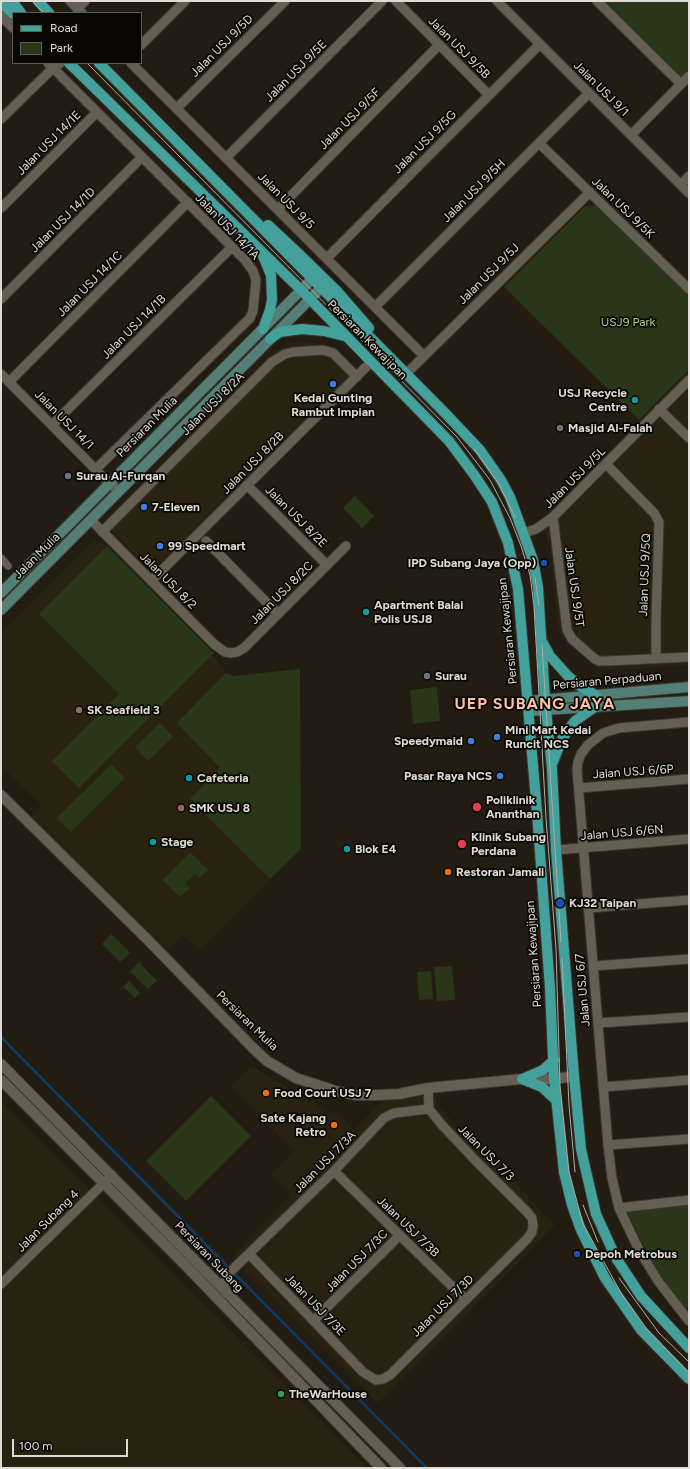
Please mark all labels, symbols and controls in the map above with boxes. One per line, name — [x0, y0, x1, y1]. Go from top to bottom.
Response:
legend — [12, 12, 142, 64]
street label: Jalan USJ 9/5D — [188, 12, 256, 80]
street label: Jalan USJ 9/5B — [425, 14, 493, 82]
text: Road — [50, 21, 78, 35]
street label: Jalan USJ 9/5E — [262, 37, 330, 105]
text: Park — [50, 41, 73, 55]
street label: Jalan USJ 9/1 — [570, 58, 632, 120]
street label: Jalan USJ 9/5F — [316, 85, 384, 153]
street label: Jalan USJ 9/5G — [390, 107, 460, 177]
street label: Jalan USJ 14/1E — [14, 108, 84, 178]
street label: Jalan USJ 9/5H — [440, 157, 508, 225]
street label: Jalan USJ 9/5 — [255, 170, 317, 232]
street label: Jalan USJ 9/5K — [589, 175, 657, 241]
street label: Jalan USJ 14/1D — [28, 185, 98, 255]
street label: Jalan USJ 14/1A — [192, 191, 262, 263]
street label: Jalan USJ 9/5J — [456, 241, 522, 307]
street label: Jalan USJ 14/1C — [54, 248, 126, 320]
street label: Jalan USJ 14/1B — [99, 292, 169, 362]
street label: Persiaran Kewajipan — [324, 297, 410, 383]
park label: USJ9 Park — [601, 315, 655, 329]
street label: Jalan USJ 8/2A — [179, 370, 247, 438]
marker: Kedai Gunting Rambut Impian — [328, 379, 338, 389]
place label: USJ Recycle Centre — [558, 386, 627, 414]
street label: Jalan USJ 14/1 — [31, 387, 97, 453]
place label: Kedai Gunting Rambut Impian — [291, 391, 375, 419]
street label: Persiaran Mulia — [114, 394, 180, 460]
marker: USJ Recycle Centre — [630, 395, 640, 405]
place label: Masjid Al-Falah — [568, 421, 652, 435]
marker: Masjid Al-Falah — [555, 423, 565, 433]
street label: Jalan USJ 8/2B — [219, 429, 287, 497]
street label: Jalan USJ 9/5L — [542, 445, 608, 511]
place label: Surau Al-Furqan — [76, 469, 165, 483]
marker: Surau Al-Furqan — [63, 471, 73, 481]
street label: Jalan USJ 8/2E — [262, 483, 330, 551]
place label: 7-Eleven — [152, 500, 200, 514]
marker: 7-Eleven — [139, 502, 149, 512]
street label: Jalan Mulia — [11, 530, 63, 582]
street label: Jalan USJ 9/5Q — [636, 533, 654, 617]
place label: 99 Speedmart — [168, 539, 246, 553]
marker: 99 Speedmart — [155, 541, 165, 551]
street label: Jalan USJ 9/5T — [561, 546, 587, 628]
street label: Jalan USJ 8/2 — [137, 550, 199, 612]
place label: IPD Subang Jaya (Opp) — [408, 556, 536, 570]
marker: IPD Subang Jaya (Opp) — [539, 558, 549, 568]
street label: Jalan USJ 8/2C — [248, 559, 316, 627]
street label: Persiaran Kewajipan — [495, 577, 521, 685]
place label: Apartment Balai Polis USJ8 — [374, 598, 463, 626]
marker: Apartment Balai Polis USJ8 — [361, 607, 371, 617]
place label: Surau — [435, 669, 467, 683]
street label: Persiaran Perpaduan — [552, 669, 662, 693]
marker: Surau — [422, 671, 432, 681]
district label: UEP SUBANG JAYA — [455, 694, 615, 714]
place label: SK Seafield 3 — [87, 703, 160, 717]
marker: SK Seafield 3 — [74, 705, 84, 715]
place label: Mini Mart Kedai Runcit NCS — [505, 723, 591, 751]
marker: Mini Mart Kedai Runcit NCS — [492, 732, 502, 742]
place label: Speedymaid — [394, 734, 463, 748]
marker: Speedymaid — [466, 736, 476, 746]
street label: Jalan USJ 6/6P — [592, 762, 674, 782]
place label: Pasar Raya NCS — [404, 769, 492, 783]
place label: Cafeteria — [197, 771, 249, 785]
marker: Pasar Raya NCS — [495, 771, 505, 781]
marker: Cafeteria — [184, 773, 194, 783]
place label: Poliklinik Ananthan — [486, 793, 539, 821]
place label: SMK USJ 8 — [189, 801, 250, 815]
marker: Poliklinik Ananthan — [471, 801, 483, 813]
marker: SMK USJ 8 — [176, 803, 186, 813]
street label: Jalan USJ 6/6N — [580, 822, 664, 844]
place label: Klinik Subang Perdana — [471, 830, 546, 858]
place label: Stage — [161, 835, 193, 849]
marker: Stage — [148, 837, 158, 847]
marker: Klinik Subang Perdana — [456, 838, 468, 850]
place label: Blok E4 — [355, 842, 396, 856]
marker: Blok E4 — [342, 844, 352, 854]
place label: Restoran Jamali — [456, 865, 544, 879]
marker: Restoran Jamali — [443, 867, 453, 877]
place label: KJ32 Taipan — [569, 896, 636, 910]
marker: KJ32 Taipan — [554, 897, 566, 909]
street label: Persiaran Kewajipan — [523, 900, 545, 1008]
street label: Jalan USJ 6/7 — [573, 953, 593, 1027]
street label: Persiaran Mulia — [213, 988, 281, 1054]
place label: Food Court USJ 7 — [274, 1086, 371, 1100]
marker: Food Court USJ 7 — [261, 1088, 271, 1098]
place label: Sate Kajang Retro — [260, 1111, 326, 1139]
marker: Sate Kajang Retro — [329, 1120, 339, 1130]
street label: Jalan USJ 7/3 — [455, 1122, 517, 1184]
street label: Jalan USJ 7/3A — [291, 1128, 359, 1196]
street label: Jalan Subang 4 — [14, 1187, 82, 1255]
street label: Jalan USJ 7/3B — [374, 1194, 442, 1260]
street label: Persiaran Subang — [172, 1219, 246, 1295]
street label: Jalan USJ 7/3C — [323, 1227, 391, 1295]
place label: Depoh Metrobus — [585, 1247, 677, 1261]
marker: Depoh Metrobus — [572, 1249, 582, 1259]
street label: Jalan USJ 7/3E — [282, 1271, 348, 1339]
street label: Jalan USJ 7/3D — [409, 1272, 477, 1340]
place label: TheWarHouse — [289, 1387, 367, 1401]
marker: TheWarHouse — [276, 1389, 286, 1399]
scale bar — [14, 1431, 130, 1457]
text: 100 m — [19, 1439, 53, 1453]

